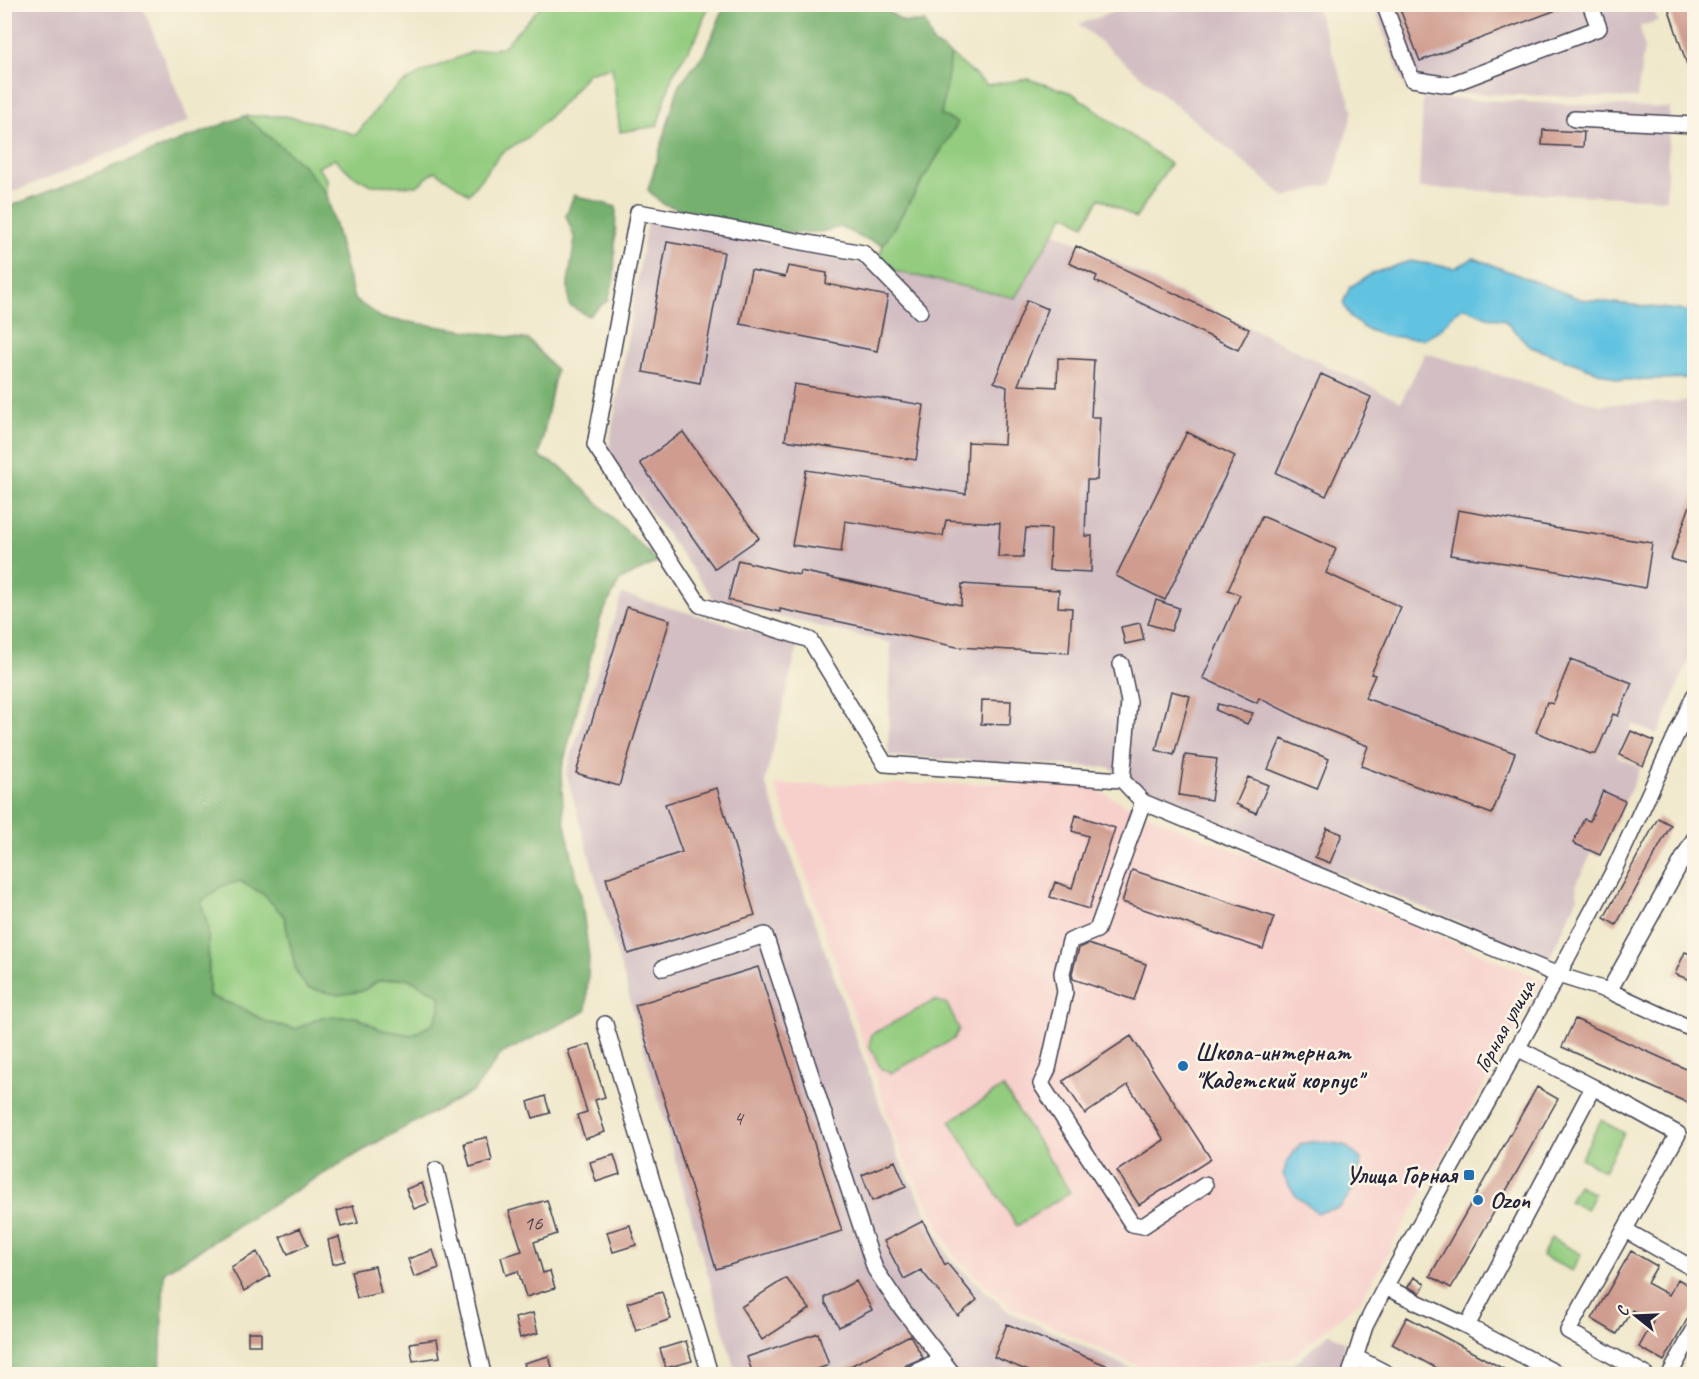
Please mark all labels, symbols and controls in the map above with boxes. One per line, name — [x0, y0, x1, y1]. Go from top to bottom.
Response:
street label: Горная улица — [1466, 972, 1543, 1078]
place label: Школа-интернат "Кадетский корпус" — [1195, 1037, 1368, 1095]
marker: Школа-интернат "Кадетский корпус" — [1176, 1059, 1190, 1073]
house number: 4 — [733, 1105, 745, 1131]
place label: Улица Горная — [1346, 1160, 1459, 1190]
marker: Улица Горная — [1462, 1168, 1476, 1182]
place label: Ozon — [1490, 1185, 1531, 1215]
marker: Ozon — [1471, 1193, 1485, 1207]
house number: 16 — [524, 1210, 543, 1236]
north arrow — [1606, 1286, 1666, 1346]
text: С — [1612, 1303, 1634, 1319]

